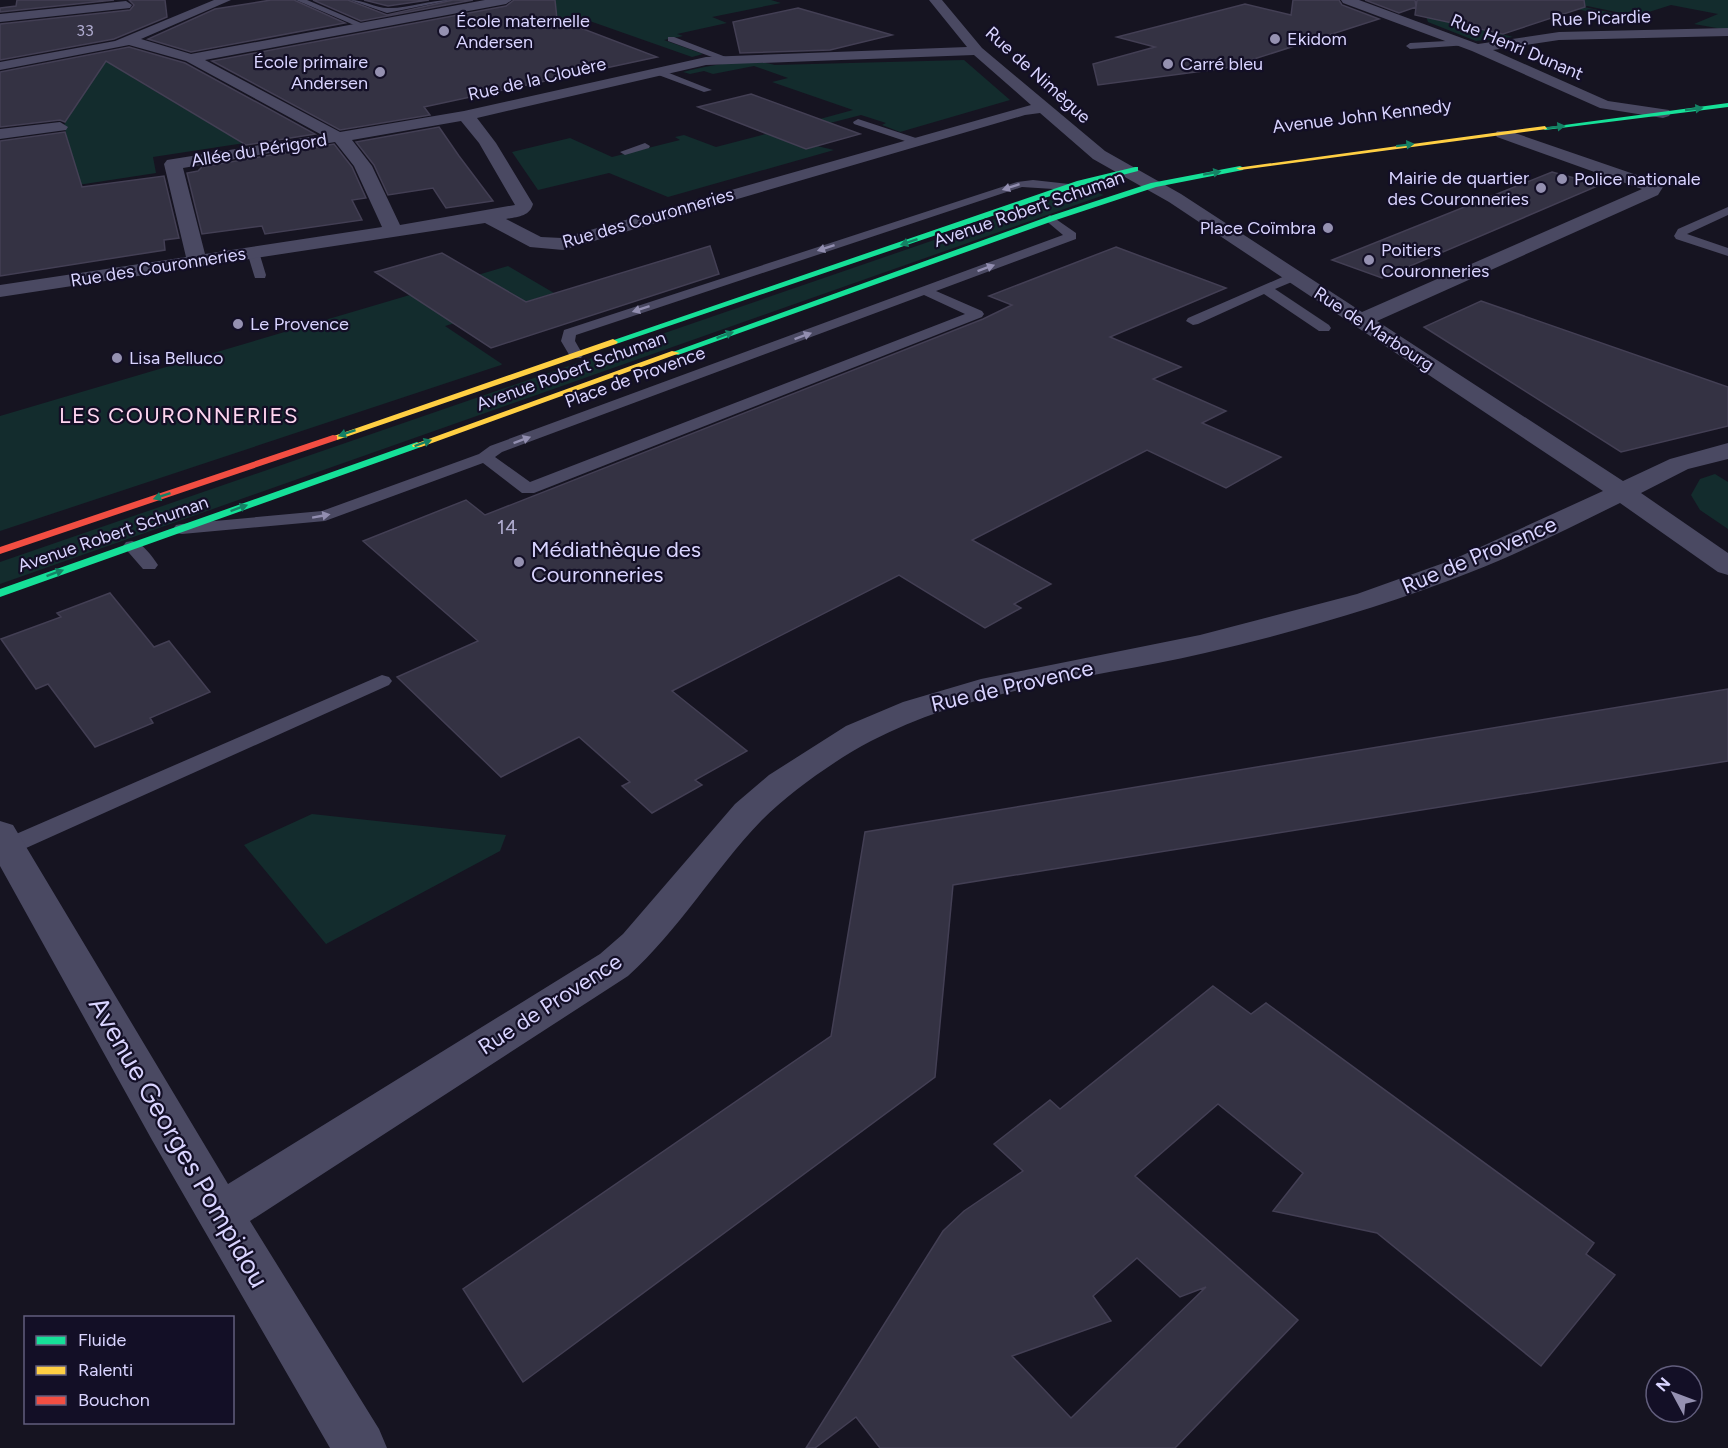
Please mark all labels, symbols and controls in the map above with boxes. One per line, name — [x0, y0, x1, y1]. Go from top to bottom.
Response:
street label: Rue Picardie — [1551, 5, 1651, 31]
street label: Rue Henri Dunant — [1447, 9, 1587, 85]
place label: École maternelle Andersen — [456, 10, 590, 53]
house number: 33 — [76, 21, 94, 40]
street label: Rue de Nimègue — [981, 22, 1095, 128]
marker: École maternelle Andersen — [437, 24, 451, 38]
place label: Ekidom — [1287, 28, 1347, 50]
marker: Ekidom — [1268, 32, 1282, 46]
place label: École primaire Andersen — [253, 51, 368, 94]
street label: Rue de la Clouère — [466, 52, 608, 106]
place label: Carré bleu — [1180, 53, 1263, 75]
marker: Carré bleu — [1161, 57, 1175, 71]
marker: École primaire Andersen — [373, 65, 387, 79]
street label: Avenue John Kennedy — [1271, 94, 1453, 138]
one-way arrow — [1685, 104, 1704, 114]
one-way arrow — [1546, 122, 1565, 132]
street label: Allée du Périgord — [189, 128, 329, 172]
one-way arrow — [1395, 141, 1414, 150]
street label: Avenue Robert Schuman — [931, 166, 1127, 252]
place label: Mairie de quartier des Couronneries — [1387, 167, 1529, 210]
one-way arrow — [1202, 168, 1221, 177]
place label: Police nationale — [1574, 168, 1701, 190]
marker: Police nationale — [1555, 172, 1569, 186]
marker: Mairie de quartier des Couronneries — [1534, 181, 1548, 195]
street label: Rue des Couronneries — [560, 183, 736, 253]
one-way arrow — [1002, 183, 1020, 193]
place label: Place Coïmbra — [1200, 217, 1316, 239]
marker: Place Coïmbra — [1321, 221, 1335, 235]
one-way arrow — [900, 237, 918, 247]
place label: Poitiers Couronneries — [1381, 239, 1489, 282]
street label: Rue des Couronneries — [69, 242, 247, 292]
one-way arrow — [817, 244, 835, 254]
marker: Poitiers Couronneries — [1362, 253, 1376, 267]
one-way arrow — [977, 263, 995, 273]
street label: Rue de Marbourg — [1310, 282, 1438, 376]
one-way arrow — [632, 305, 650, 314]
place label: Le Provence — [250, 313, 349, 335]
marker: Le Provence — [231, 317, 245, 331]
street label: Avenue Robert Schuman — [473, 326, 669, 416]
one-way arrow — [716, 329, 734, 339]
one-way arrow — [795, 331, 813, 341]
street label: Place de Provence — [562, 341, 708, 413]
place label: Lisa Belluco — [129, 347, 224, 369]
marker: Lisa Belluco — [110, 351, 124, 365]
district label: LES COURONNERIES — [59, 402, 299, 429]
one-way arrow — [337, 428, 355, 438]
one-way arrow — [513, 434, 531, 444]
one-way arrow — [414, 437, 432, 447]
street label: Avenue Robert Schuman — [15, 491, 211, 577]
one-way arrow — [153, 492, 171, 501]
one-way arrow — [230, 503, 248, 513]
street label: Rue de Provence — [1397, 510, 1561, 600]
one-way arrow — [311, 511, 330, 520]
house number: 14 — [497, 515, 517, 539]
place label: Médiathèque des Couronneries — [531, 536, 701, 588]
marker: Médiathèque des Couronneries — [512, 555, 526, 569]
one-way arrow — [46, 568, 64, 578]
street label: Rue de Provence — [928, 654, 1096, 718]
street label: Rue de Provence — [473, 948, 627, 1060]
street label: Avenue Georges Pompidou — [82, 991, 276, 1293]
legend — [24, 1316, 234, 1424]
text: Fluide — [78, 1329, 127, 1351]
text: Ralenti — [78, 1359, 133, 1381]
north arrow — [1644, 1364, 1704, 1424]
text: N — [1652, 1374, 1674, 1395]
text: Bouchon — [78, 1389, 150, 1411]

